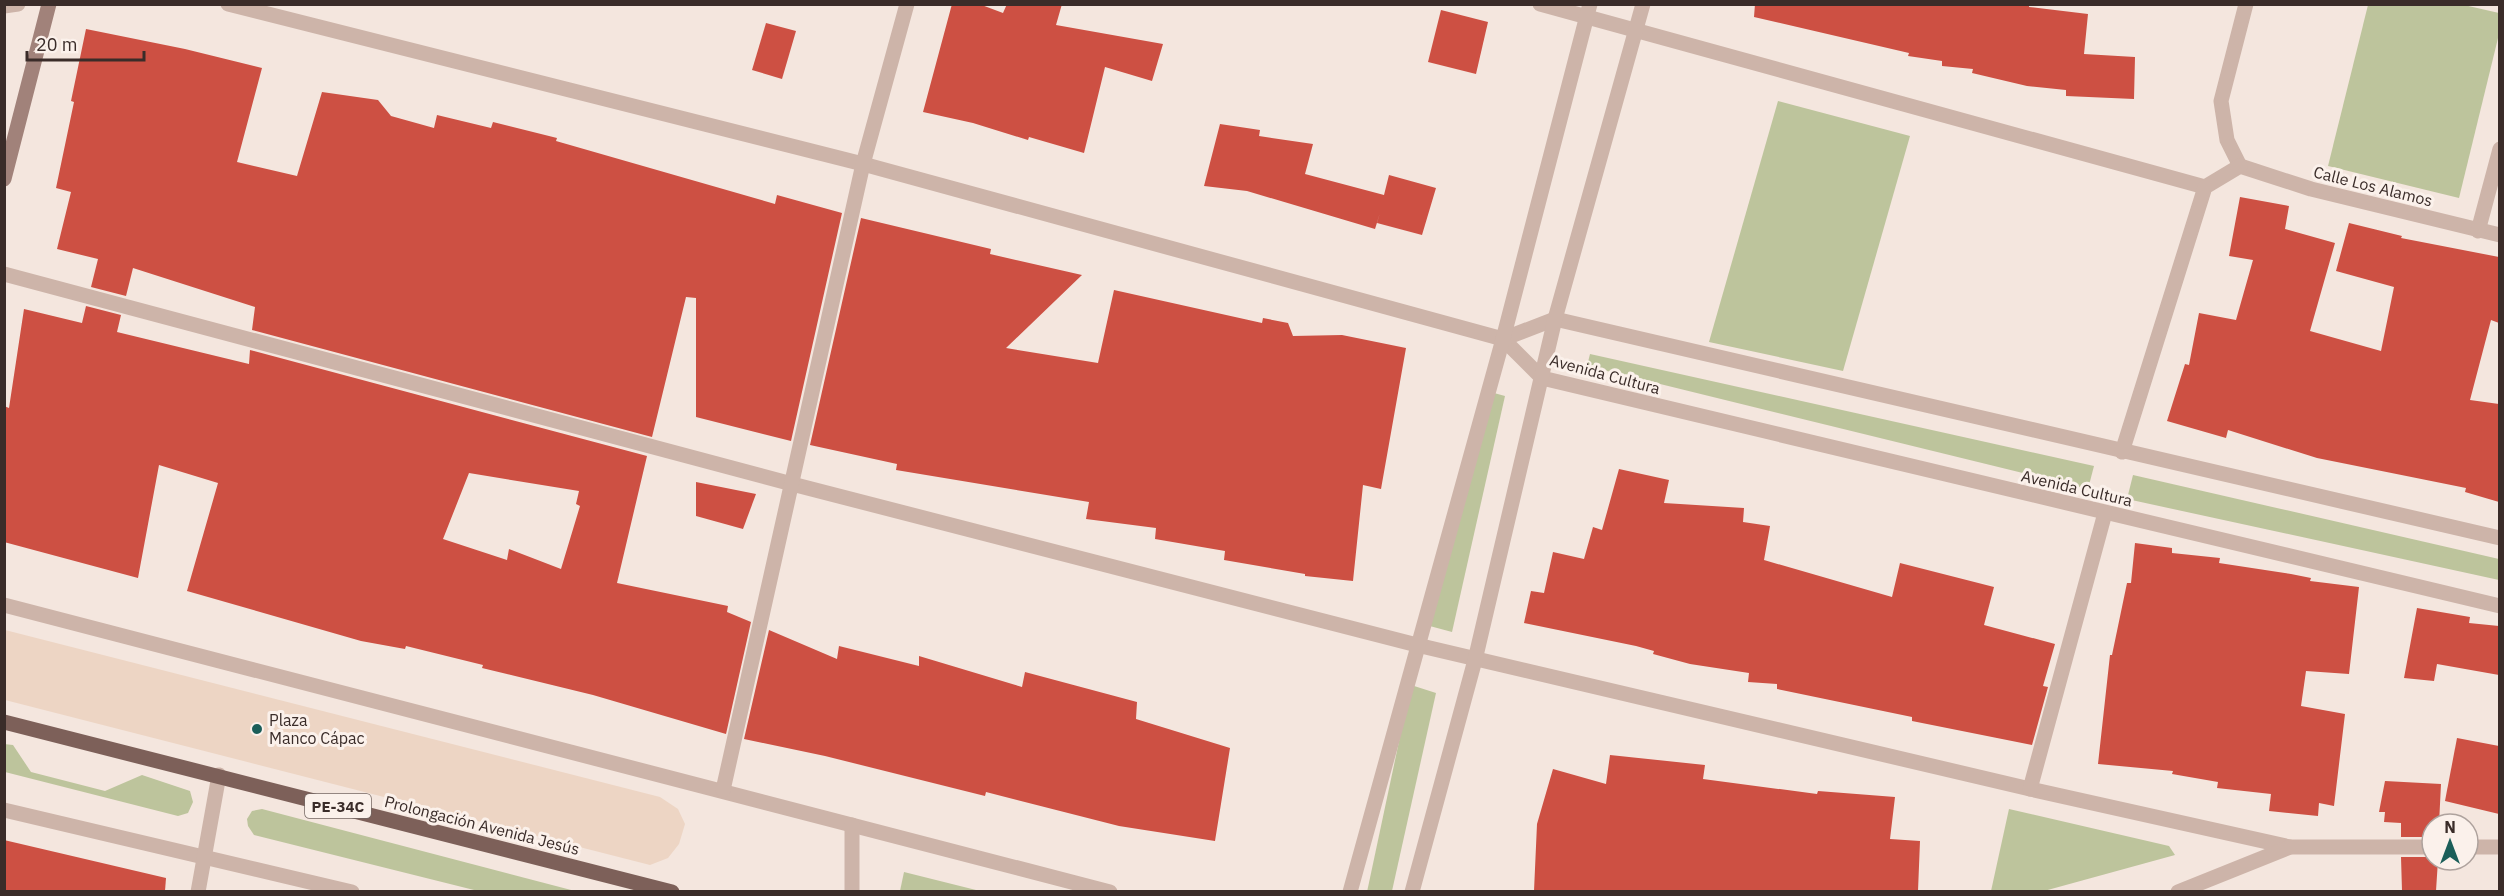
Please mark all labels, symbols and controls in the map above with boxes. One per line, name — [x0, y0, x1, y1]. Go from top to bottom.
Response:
scale bar — [27, 24, 144, 62]
text: 20 m — [36, 33, 78, 56]
street label: Calle Los Alamos — [2311, 162, 2435, 210]
street label: Avenida Cultura — [1548, 350, 1663, 398]
street label: Avenida Cultura — [2019, 465, 2135, 511]
place label: Plaza Manco Cápac — [269, 710, 365, 748]
marker: Plaza Manco Cápac — [250, 722, 264, 736]
street label: Prolongación Avenida Jesús — [382, 791, 582, 859]
road number: PE-34C — [305, 794, 371, 818]
north arrow — [2420, 812, 2480, 872]
text: N — [2444, 817, 2456, 837]

